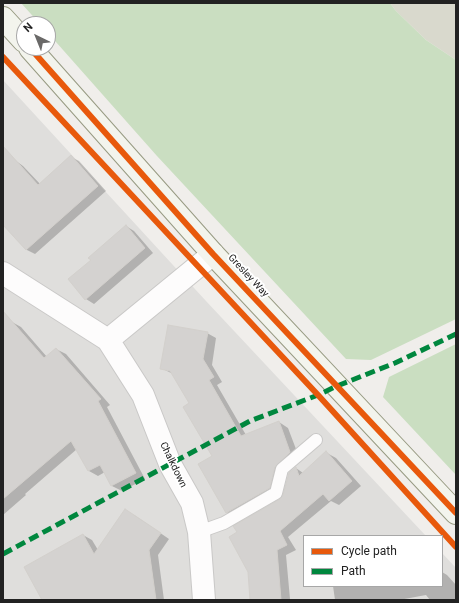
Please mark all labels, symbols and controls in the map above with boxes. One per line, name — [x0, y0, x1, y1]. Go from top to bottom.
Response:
north arrow — [16, 16, 56, 56]
text: N — [21, 20, 35, 35]
street label: Gresley Way — [225, 252, 271, 300]
street label: Chalkdown — [157, 440, 189, 490]
legend — [303, 535, 443, 587]
text: Cycle path — [341, 544, 397, 558]
text: Path — [341, 564, 366, 578]

